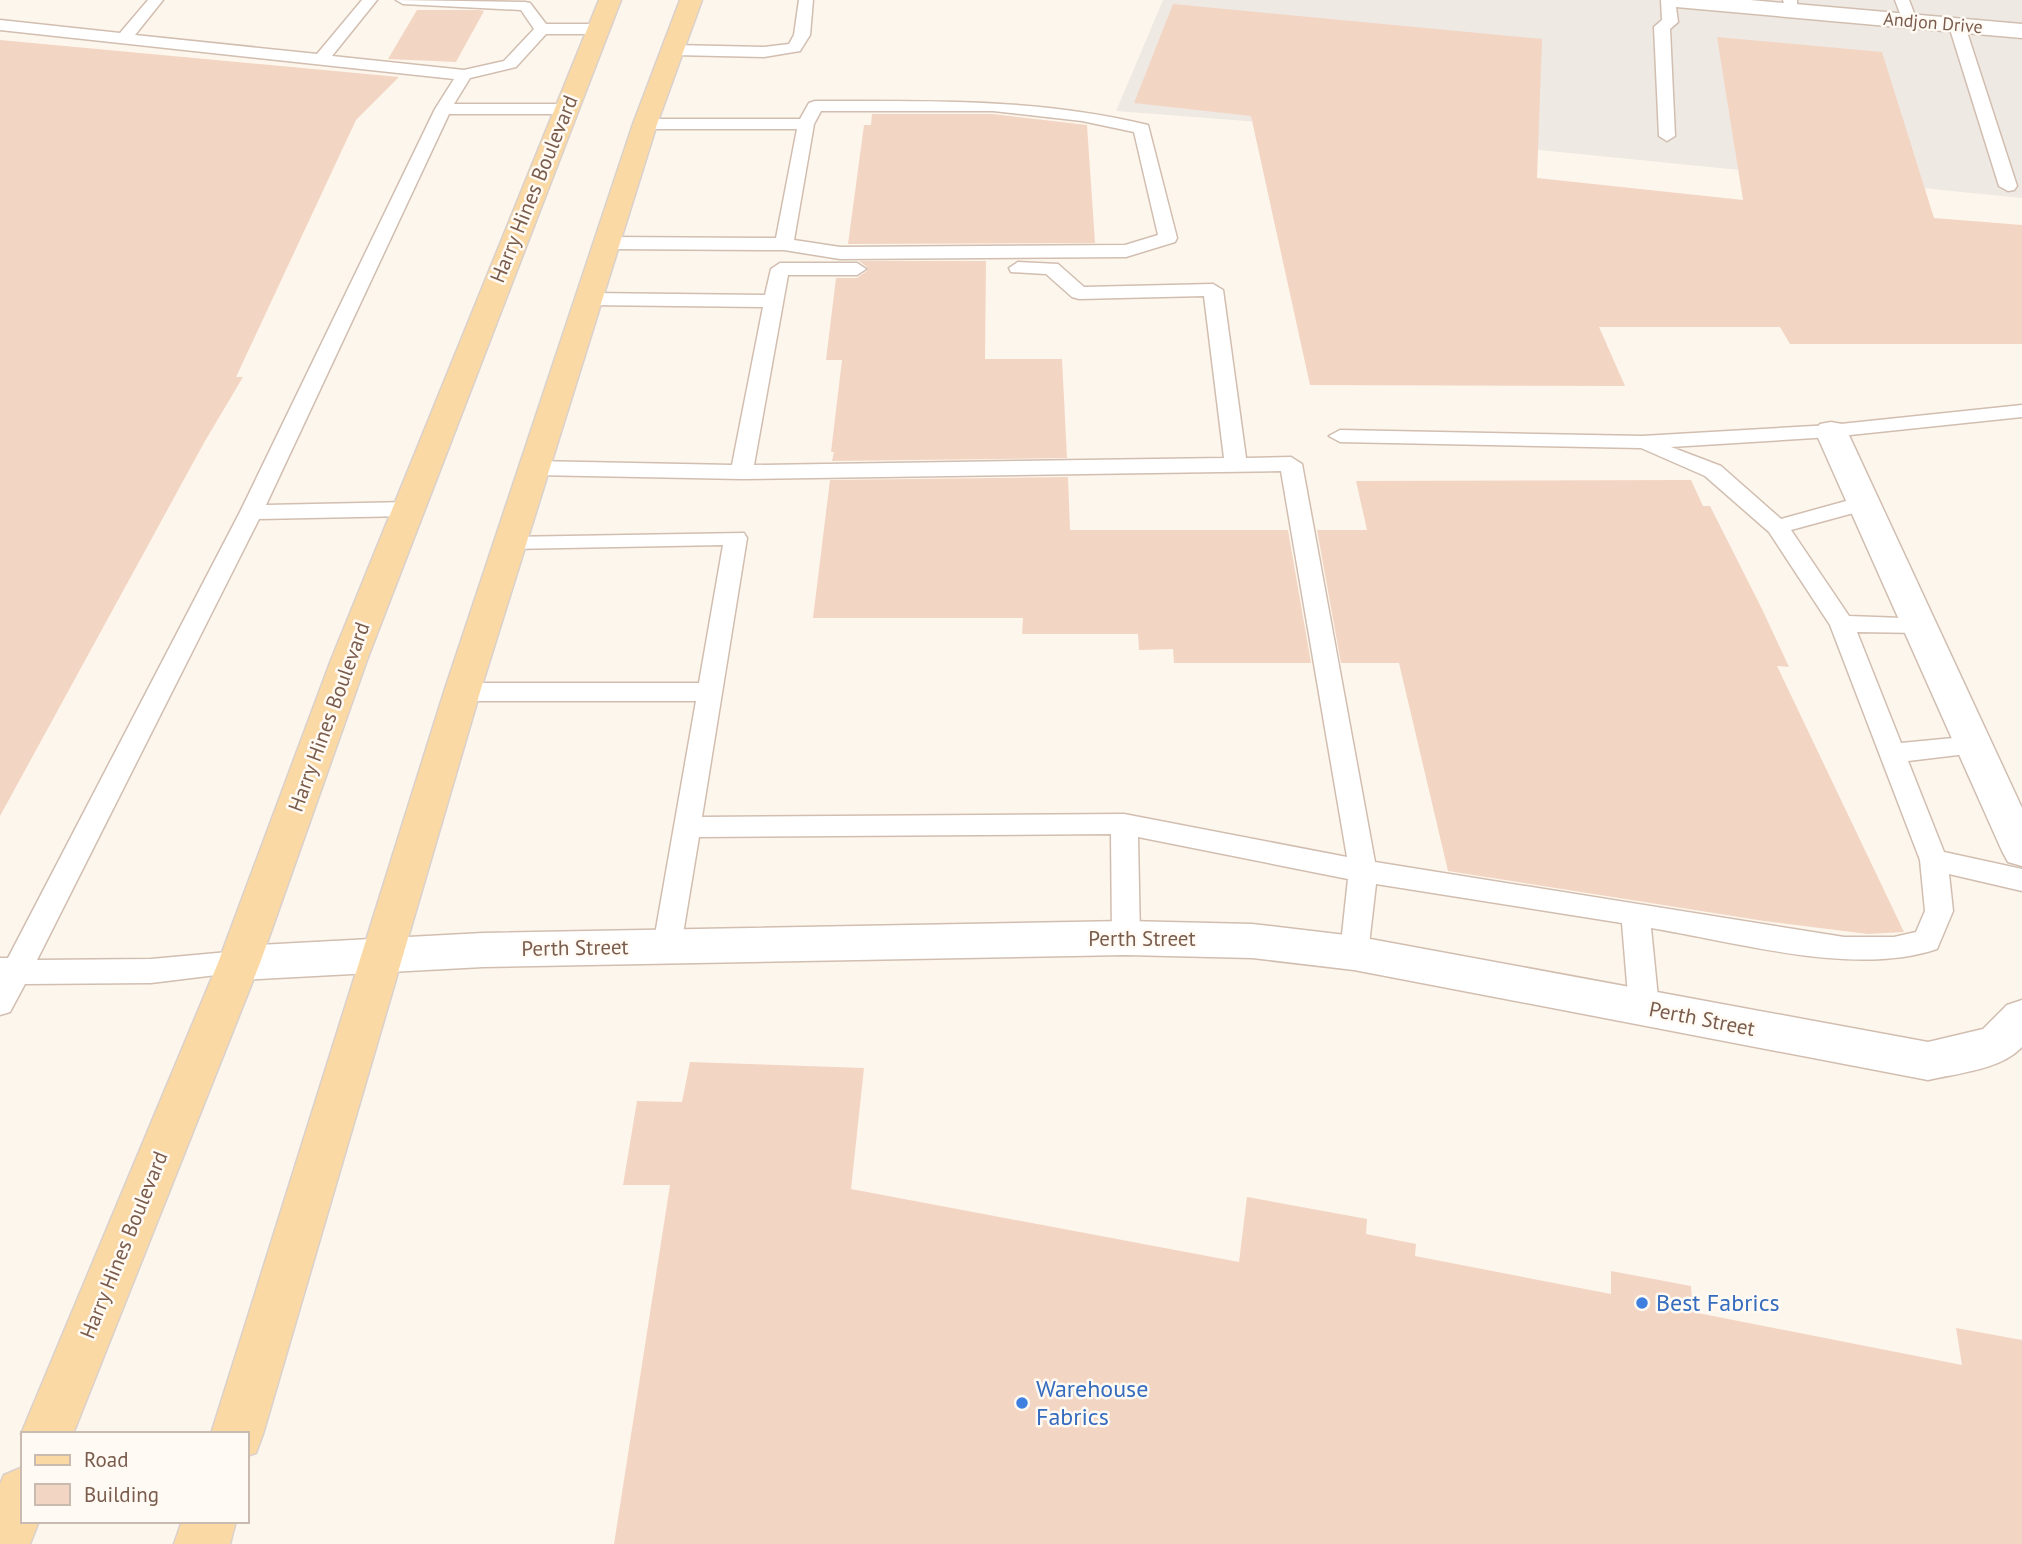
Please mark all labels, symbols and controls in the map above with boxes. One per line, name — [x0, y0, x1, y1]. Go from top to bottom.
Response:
street label: Andjon Drive — [1882, 7, 1984, 38]
street label: Harry Hines Boulevard — [484, 91, 584, 287]
street label: Harry Hines Boulevard — [282, 618, 375, 815]
street label: Perth Street — [1088, 925, 1196, 952]
street label: Perth Street — [521, 933, 629, 962]
street label: Perth Street — [1647, 995, 1757, 1042]
street label: Harry Hines Boulevard — [74, 1147, 174, 1343]
place label: Best Fabrics — [1656, 1287, 1780, 1318]
marker: Best Fabrics — [1634, 1295, 1650, 1311]
place label: Warehouse Fabrics — [1036, 1373, 1148, 1432]
marker: Warehouse Fabrics — [1014, 1395, 1030, 1411]
legend — [21, 1432, 248, 1523]
text: Road — [84, 1446, 128, 1473]
text: Building — [84, 1481, 159, 1508]

